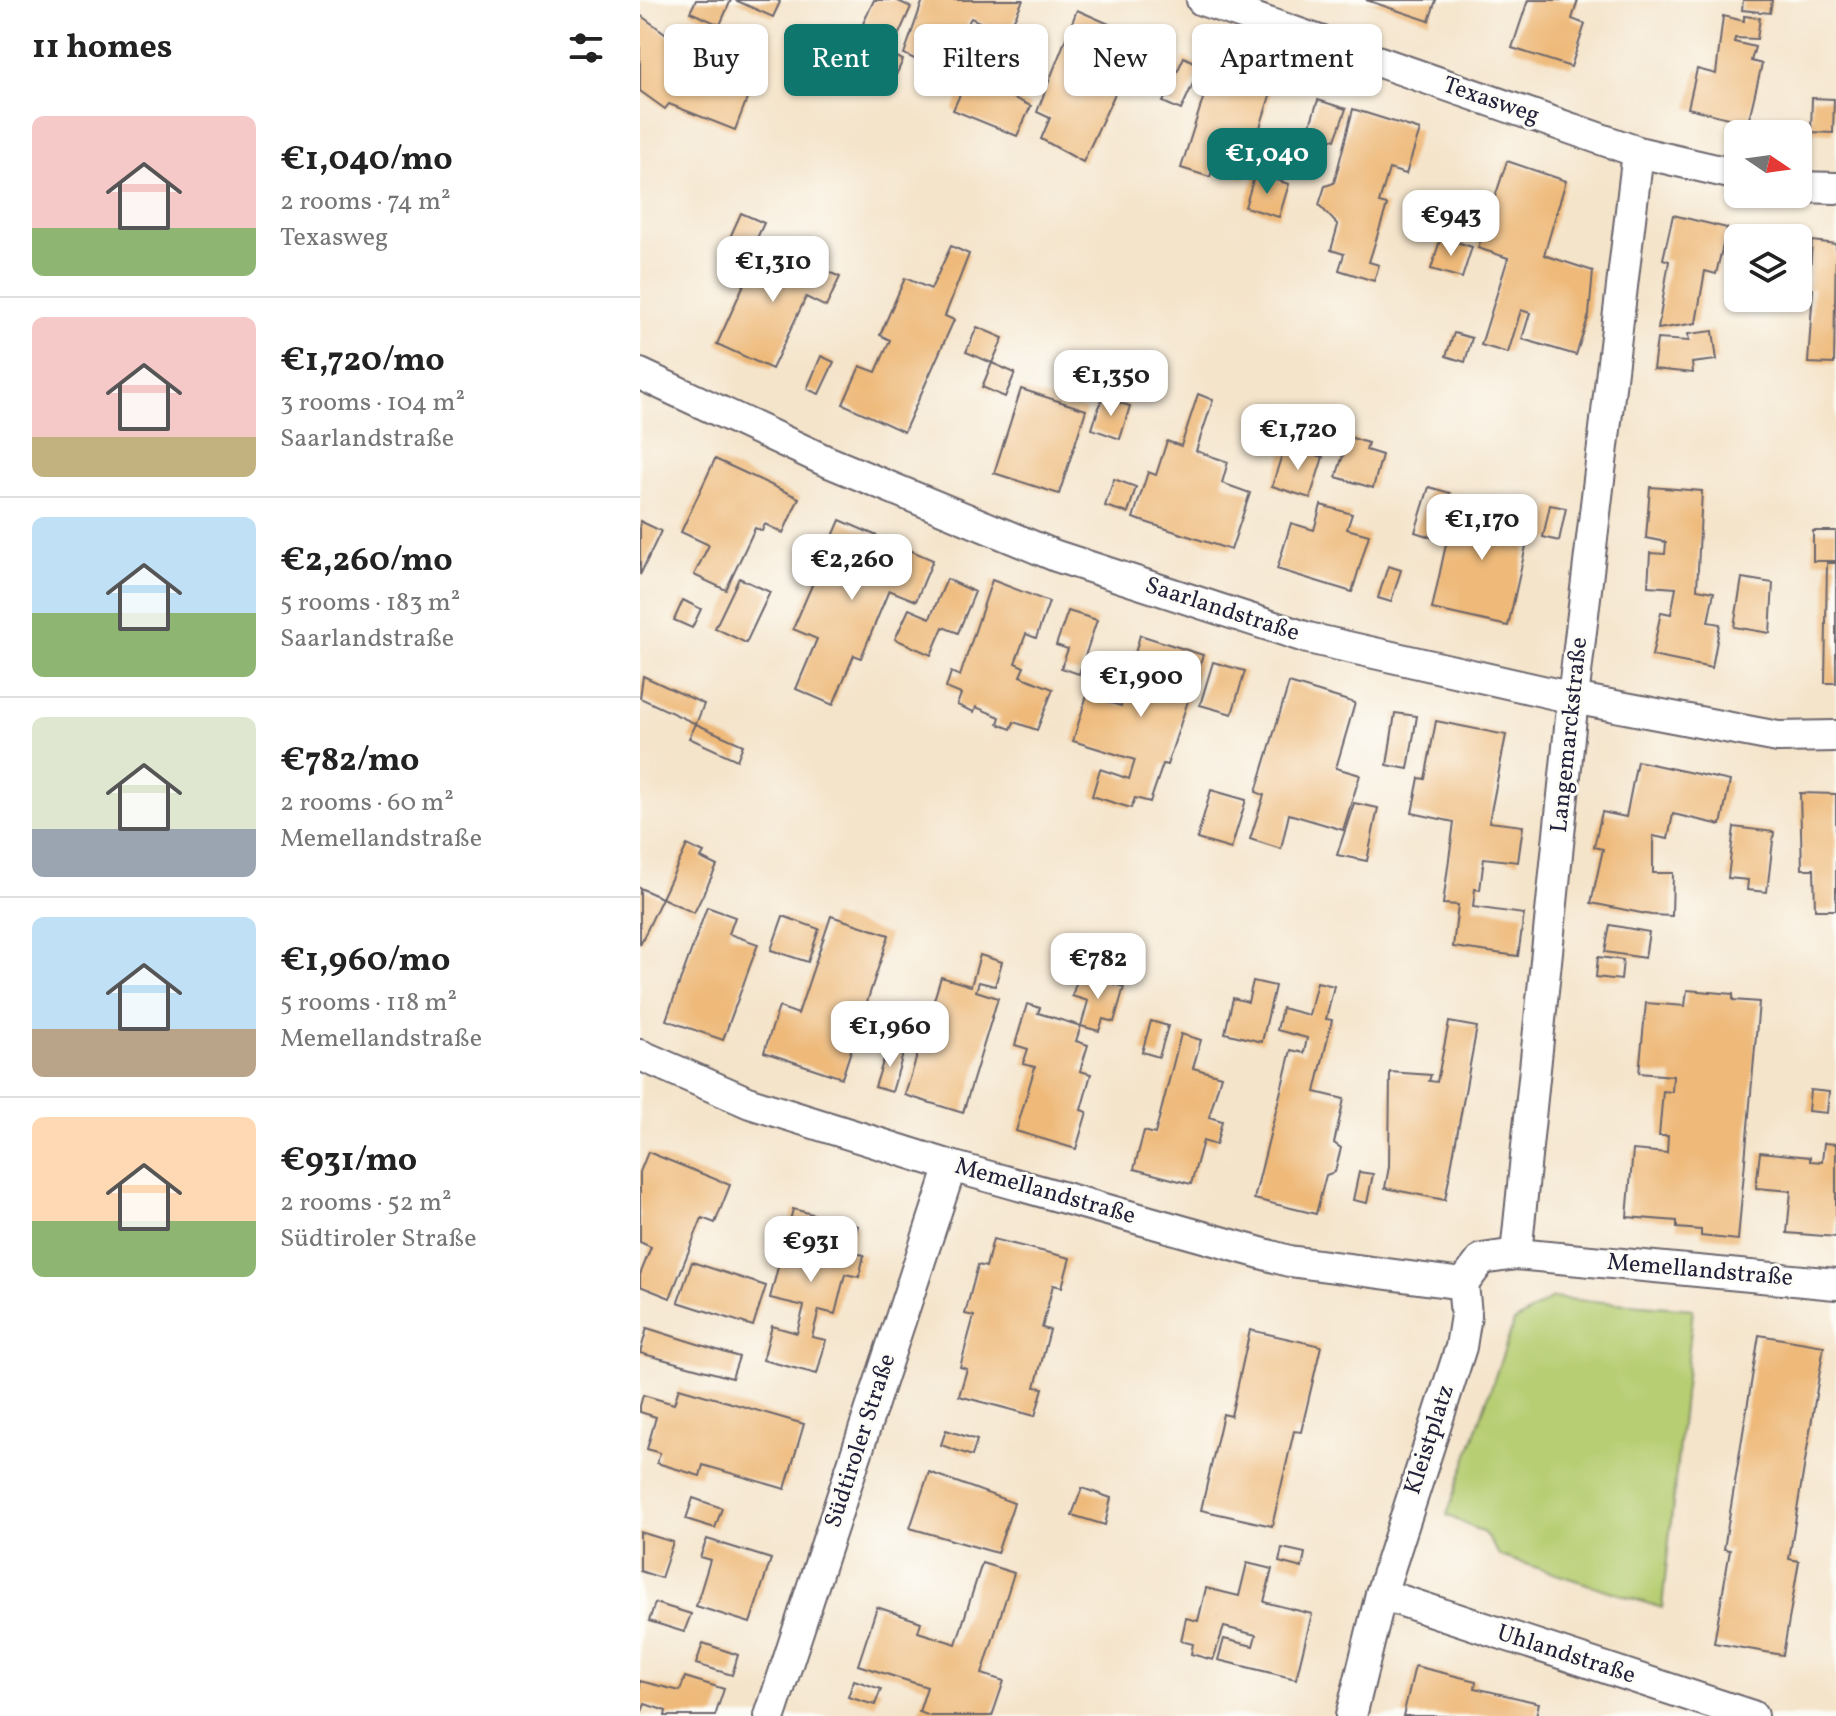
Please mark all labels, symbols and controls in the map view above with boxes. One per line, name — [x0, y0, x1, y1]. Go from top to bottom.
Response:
chip: Buy — [664, 24, 768, 96]
chip: Rent — [784, 24, 898, 96]
chip: Filters — [914, 24, 1048, 96]
chip: New — [1064, 24, 1176, 96]
chip: Apartment — [1192, 24, 1382, 96]
text: 11 homes — [32, 25, 172, 72]
icon: filters — [564, 26, 608, 70]
street label: Texasweg — [1438, 69, 1544, 133]
north arrow — [1724, 120, 1812, 208]
map controls — [1724, 120, 1812, 312]
pin: €1,040 — [1202, 128, 1332, 196]
text: €1,040 — [1225, 136, 1309, 172]
text: €1,040/mo — [280, 137, 453, 184]
icon: home — [96, 148, 192, 244]
text: 2 rooms · 74 m² — [280, 184, 451, 220]
pin: €943 — [1404, 190, 1498, 258]
text: €943 — [1420, 198, 1482, 234]
text: Texasweg — [280, 220, 388, 256]
button: layers — [1724, 224, 1812, 312]
pin: €1,310 — [708, 236, 838, 304]
text: €1,310 — [735, 244, 811, 280]
text: €1,720/mo — [280, 338, 445, 385]
icon: home — [96, 349, 192, 445]
pin: €1,350 — [1046, 350, 1176, 418]
text: €1,350 — [1072, 358, 1150, 394]
text: 3 rooms · 104 m² — [280, 385, 465, 421]
pin: €1,720 — [1233, 404, 1363, 472]
text: €1,720 — [1259, 412, 1337, 448]
text: Saarlandstraße — [280, 421, 454, 457]
pin: €1,170 — [1417, 494, 1547, 562]
text: €1,170 — [1444, 502, 1520, 538]
pin: €2,260 — [787, 534, 917, 602]
text: €2,260/mo — [280, 538, 453, 585]
text: €2,260 — [810, 542, 894, 578]
icon: home — [96, 549, 192, 645]
street label: Saarlandstraße — [1140, 569, 1304, 651]
text: 5 rooms · 183 m² — [280, 585, 460, 621]
text: Saarlandstraße — [280, 621, 454, 657]
street label: Langemarckstraße — [1543, 636, 1597, 834]
pin: €1,900 — [1076, 651, 1206, 719]
text: €1,900 — [1099, 659, 1183, 695]
text: €782/mo — [280, 738, 419, 785]
icon: home — [96, 749, 192, 845]
text: 2 rooms · 60 m² — [280, 785, 454, 821]
text: Memellandstraße — [280, 821, 482, 857]
pin: €782 — [1051, 933, 1145, 1001]
text: €1,960/mo — [280, 938, 450, 985]
text: €782 — [1069, 941, 1127, 977]
icon: home — [96, 949, 192, 1045]
text: 5 rooms · 118 m² — [280, 985, 457, 1021]
pin: €1,960 — [825, 1001, 955, 1069]
text: €1,960 — [849, 1009, 931, 1045]
text: Memellandstraße — [280, 1021, 482, 1057]
text: €931/mo — [280, 1138, 417, 1185]
icon: home — [96, 1149, 192, 1245]
street label: Memellandstraße — [951, 1150, 1139, 1234]
text: 2 rooms · 52 m² — [280, 1185, 452, 1221]
pin: €931 — [764, 1216, 858, 1284]
text: Südtiroler Straße — [280, 1221, 476, 1257]
text: €931 — [783, 1224, 839, 1260]
street label: Memellandstraße — [1606, 1246, 1794, 1296]
street label: Südtiroler Straße — [817, 1349, 905, 1533]
street label: Kleistplatz — [1396, 1381, 1464, 1499]
street label: Uhlandstraße — [1492, 1617, 1640, 1693]

